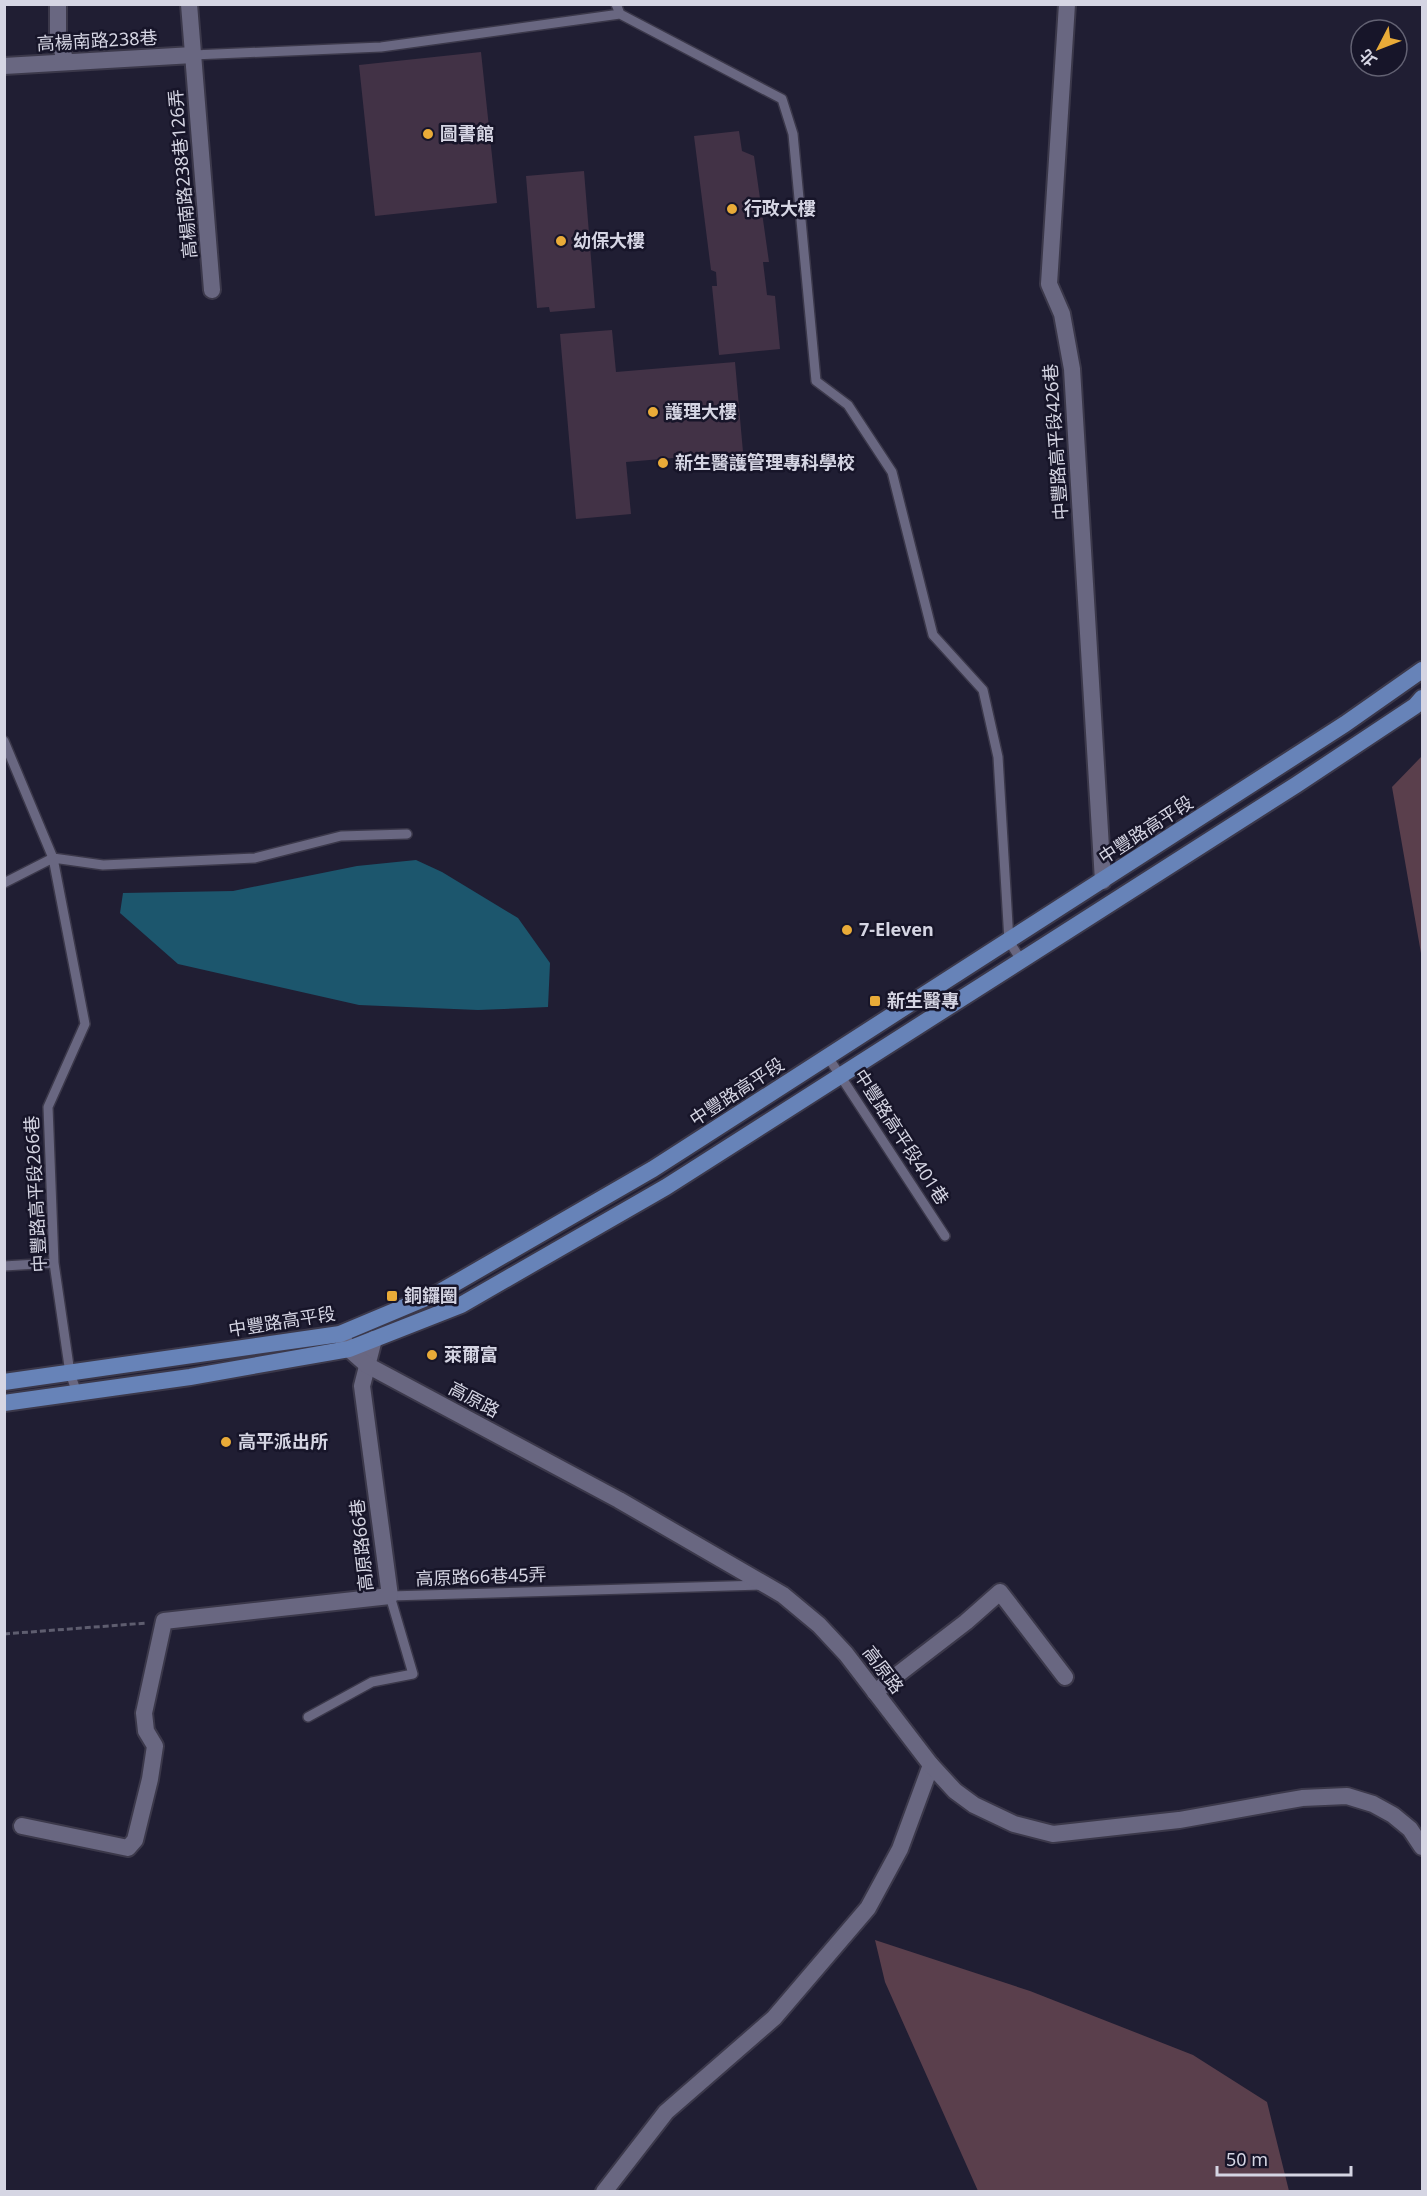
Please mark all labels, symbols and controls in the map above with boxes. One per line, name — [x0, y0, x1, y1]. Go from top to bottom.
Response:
north arrow — [1349, 18, 1409, 78]
street label: 高楊南路238巷 — [36, 25, 158, 55]
text: 北 — [1354, 45, 1381, 71]
street label: 高楊南路238巷126弄 — [163, 88, 201, 260]
place label: 圖書館 — [440, 121, 494, 145]
marker: 圖書館 — [421, 127, 435, 141]
place label: 行政大樓 — [744, 196, 816, 220]
marker: 行政大樓 — [725, 202, 739, 216]
place label: 幼保大樓 — [573, 228, 645, 252]
marker: 幼保大樓 — [554, 234, 568, 248]
street label: 中豐路高平段426巷 — [1038, 363, 1072, 521]
place label: 護理大樓 — [665, 399, 737, 423]
marker: 護理大樓 — [646, 405, 660, 419]
place label: 新生醫護管理專科學校 — [675, 450, 855, 474]
marker: 新生醫護管理專科學校 — [656, 456, 670, 470]
street label: 中豐路高平段 — [1094, 790, 1197, 869]
place label: 7-Eleven — [859, 917, 934, 941]
marker: 7-Eleven — [840, 923, 854, 937]
place label: 新生醫專 — [887, 988, 959, 1012]
marker: 新生醫專 — [868, 994, 882, 1008]
street label: 中豐路高平段 — [685, 1052, 788, 1131]
street label: 中豐路高平段401巷 — [849, 1064, 955, 1209]
street label: 中豐路高平段266巷 — [19, 1115, 51, 1273]
place label: 銅鑼圈 — [404, 1283, 458, 1307]
marker: 銅鑼圈 — [385, 1289, 399, 1303]
street label: 中豐路高平段 — [227, 1301, 337, 1341]
place label: 萊爾富 — [444, 1342, 498, 1366]
marker: 萊爾富 — [425, 1348, 439, 1362]
street label: 高原路 — [445, 1376, 504, 1422]
place label: 高平派出所 — [238, 1429, 328, 1453]
marker: 高平派出所 — [219, 1435, 233, 1449]
street label: 高原路66巷 — [344, 1498, 378, 1592]
street label: 高原路66巷45弄 — [415, 1562, 547, 1590]
street label: 高原路 — [858, 1641, 910, 1698]
scale bar — [1217, 2139, 1350, 2177]
text: 50 m — [1226, 2147, 1268, 2171]

